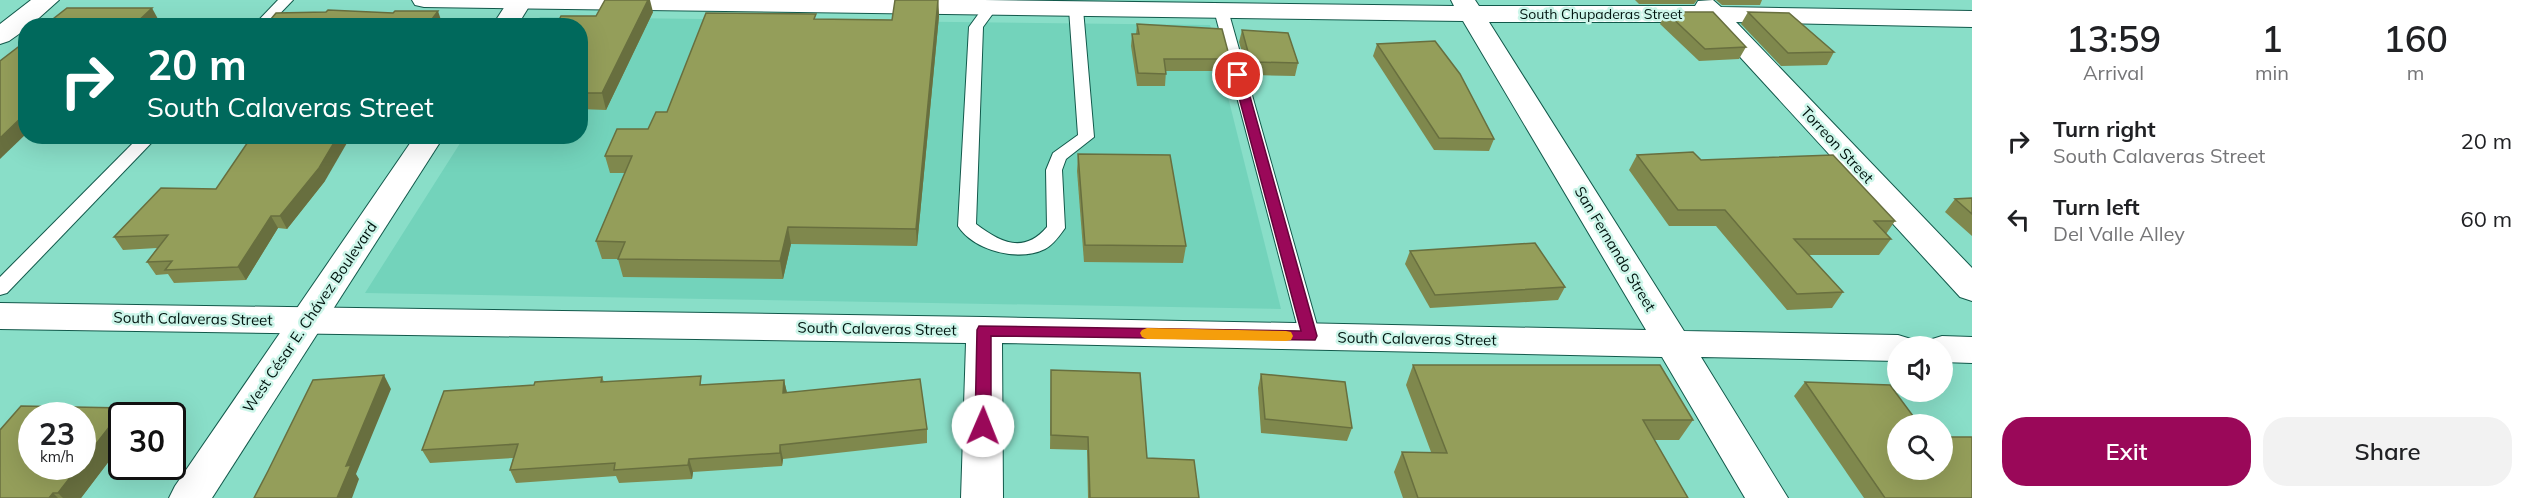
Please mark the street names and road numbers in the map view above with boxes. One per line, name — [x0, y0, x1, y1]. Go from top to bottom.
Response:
street label: South Chupaderas Street — [1520, 5, 1683, 23]
street label: Torreon Street — [1797, 102, 1878, 187]
street label: San Fernando Street — [1571, 183, 1660, 315]
street label: West César E. Chávez Boulevard — [238, 218, 381, 416]
street label: South Calaveras Street — [113, 308, 273, 329]
street label: South Calaveras Street — [797, 318, 957, 339]
street label: South Calaveras Street — [1337, 328, 1497, 349]

